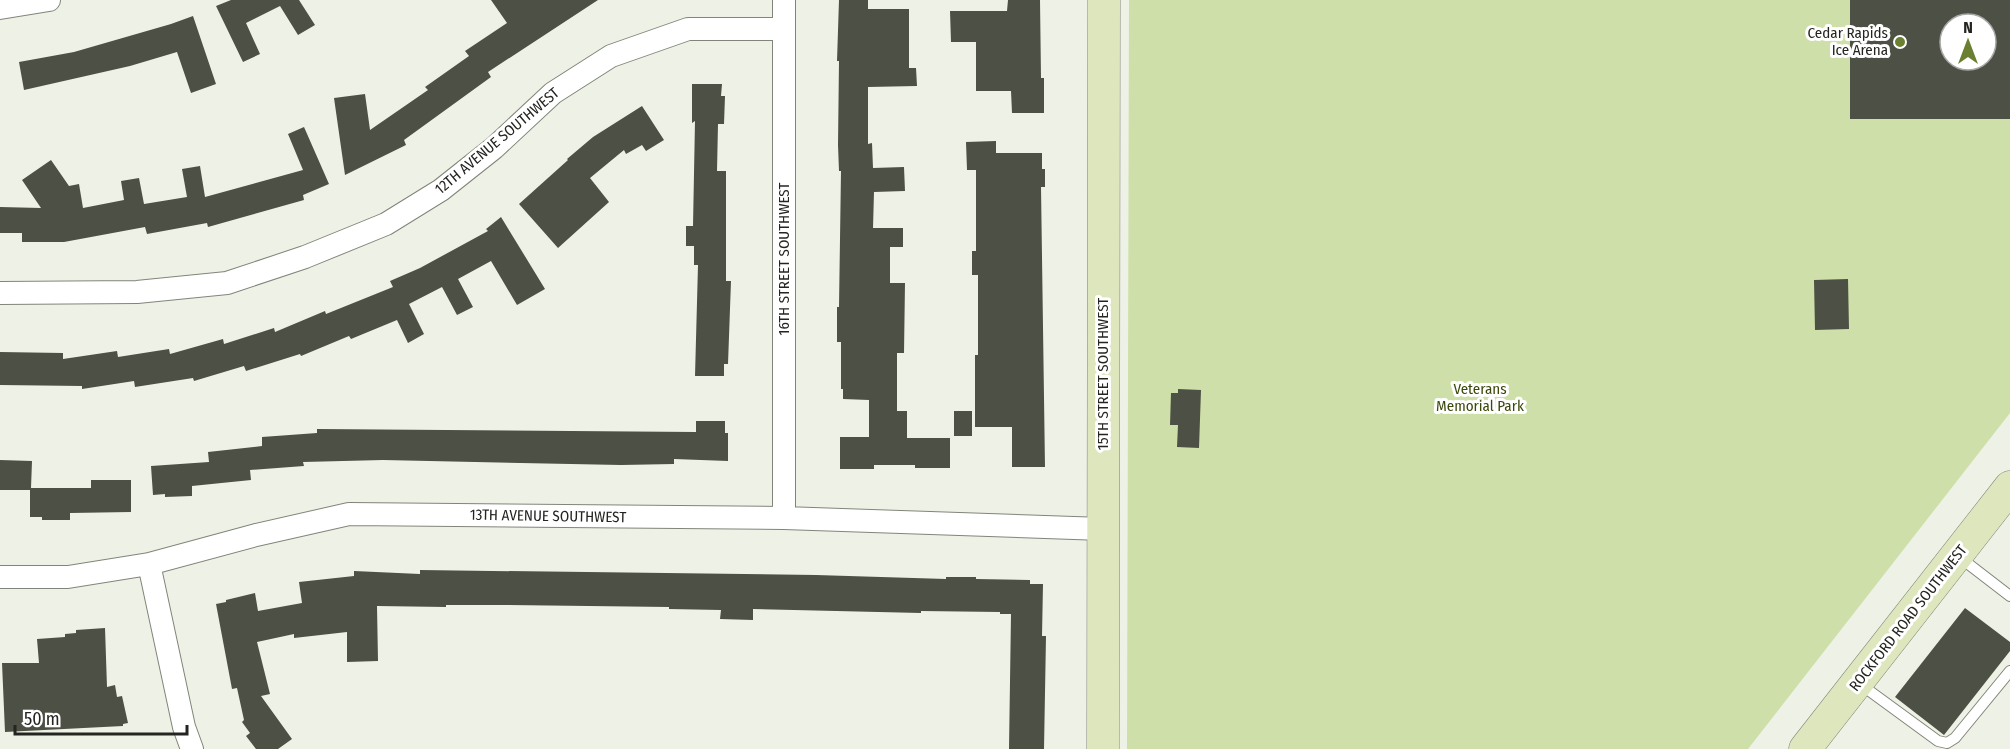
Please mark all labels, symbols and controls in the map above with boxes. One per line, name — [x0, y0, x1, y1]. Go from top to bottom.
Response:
north arrow — [1938, 12, 1998, 72]
text: N — [1963, 18, 1973, 37]
place label: Cedar Rapids Ice Arena — [1808, 24, 1888, 59]
marker: Cedar Rapids Ice Arena — [1893, 35, 1907, 49]
street label: 12TH AVENUE SOUTHWEST — [431, 84, 563, 198]
street label: 16TH STREET SOUTHWEST — [775, 183, 793, 335]
street label: 15TH STREET SOUTHWEST — [1094, 298, 1112, 450]
park label: Veterans Memorial Park — [1436, 380, 1524, 415]
street label: 13TH AVENUE SOUTHWEST — [470, 506, 626, 526]
street label: ROCKFORD ROAD SOUTHWEST — [1845, 541, 1971, 695]
scale bar — [15, 698, 188, 736]
text: 50 m — [24, 708, 60, 730]

